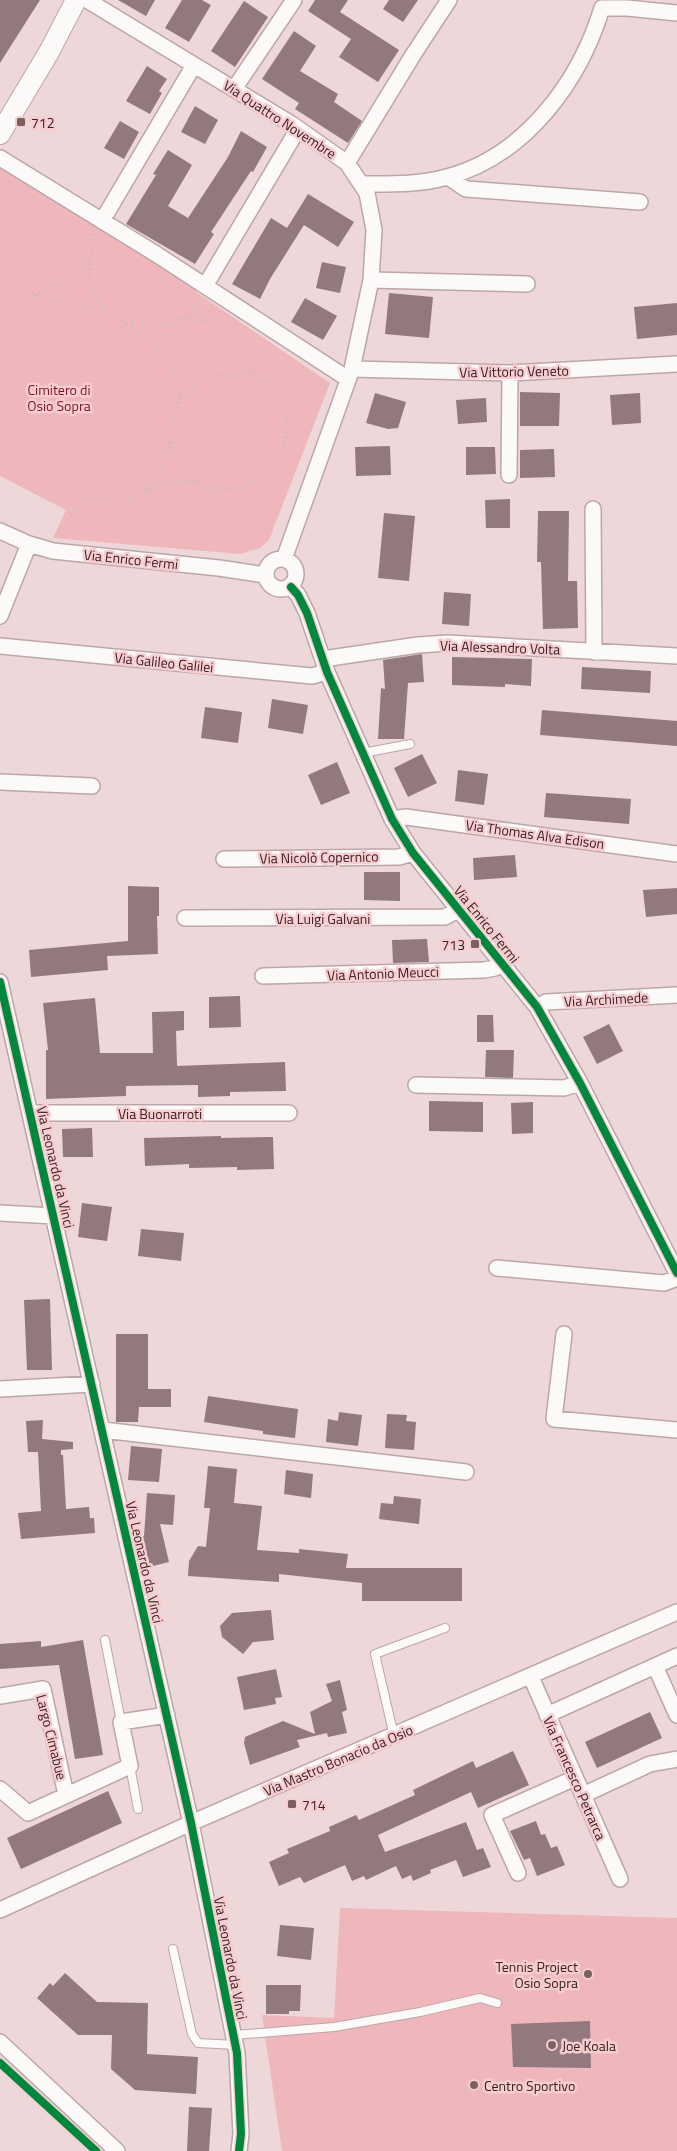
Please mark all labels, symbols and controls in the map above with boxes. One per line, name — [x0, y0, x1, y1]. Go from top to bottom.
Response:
street label: Via Quattro Novembre — [219, 74, 341, 164]
place label: 712 — [31, 112, 55, 133]
marker: 712 — [15, 116, 27, 128]
street label: Via Vittorio Veneto — [459, 360, 569, 382]
park label: Cimitero di Osio Sopra — [27, 379, 91, 416]
street label: Via Enrico Fermi — [83, 544, 179, 574]
street label: Via Alessandro Volta — [439, 634, 561, 660]
street label: Via Galileo Galilei — [114, 646, 214, 678]
street label: Via Thomas Alva Edison — [464, 814, 606, 854]
street label: Via Nicolò Copernico — [259, 845, 379, 869]
street label: Via Enrico Fermi — [449, 881, 525, 967]
street label: Via Luigi Galvani — [276, 908, 370, 929]
place label: 713 — [441, 934, 465, 955]
marker: 713 — [469, 938, 481, 950]
street label: Via Antonio Meucci — [327, 961, 439, 985]
street label: Via Archimede — [563, 986, 649, 1012]
street label: Via Buonarroti — [118, 1103, 202, 1124]
street label: Via Leonardo da Vinci — [32, 1104, 80, 1230]
street label: Via Leonardo da Vinci — [121, 1499, 169, 1625]
street label: Largo Cimabue — [31, 1692, 73, 1782]
street label: Via Francesco Petrarca — [538, 1713, 612, 1843]
street label: Via Mastro Bonacio da Osio — [260, 1719, 416, 1801]
place label: 714 — [302, 1794, 326, 1815]
marker: 714 — [286, 1798, 298, 1810]
street label: Via Leonardo da Vinci — [209, 1895, 253, 2021]
place label: Tennis Project Osio Sopra — [496, 1956, 578, 1993]
marker: Tennis Project Osio Sopra — [582, 1968, 594, 1980]
place label: Joe Koala — [562, 2035, 616, 2056]
marker: Joe Koala — [546, 2039, 558, 2051]
place label: Centro Sportivo — [484, 2075, 575, 2096]
marker: Centro Sportivo — [468, 2079, 480, 2091]

